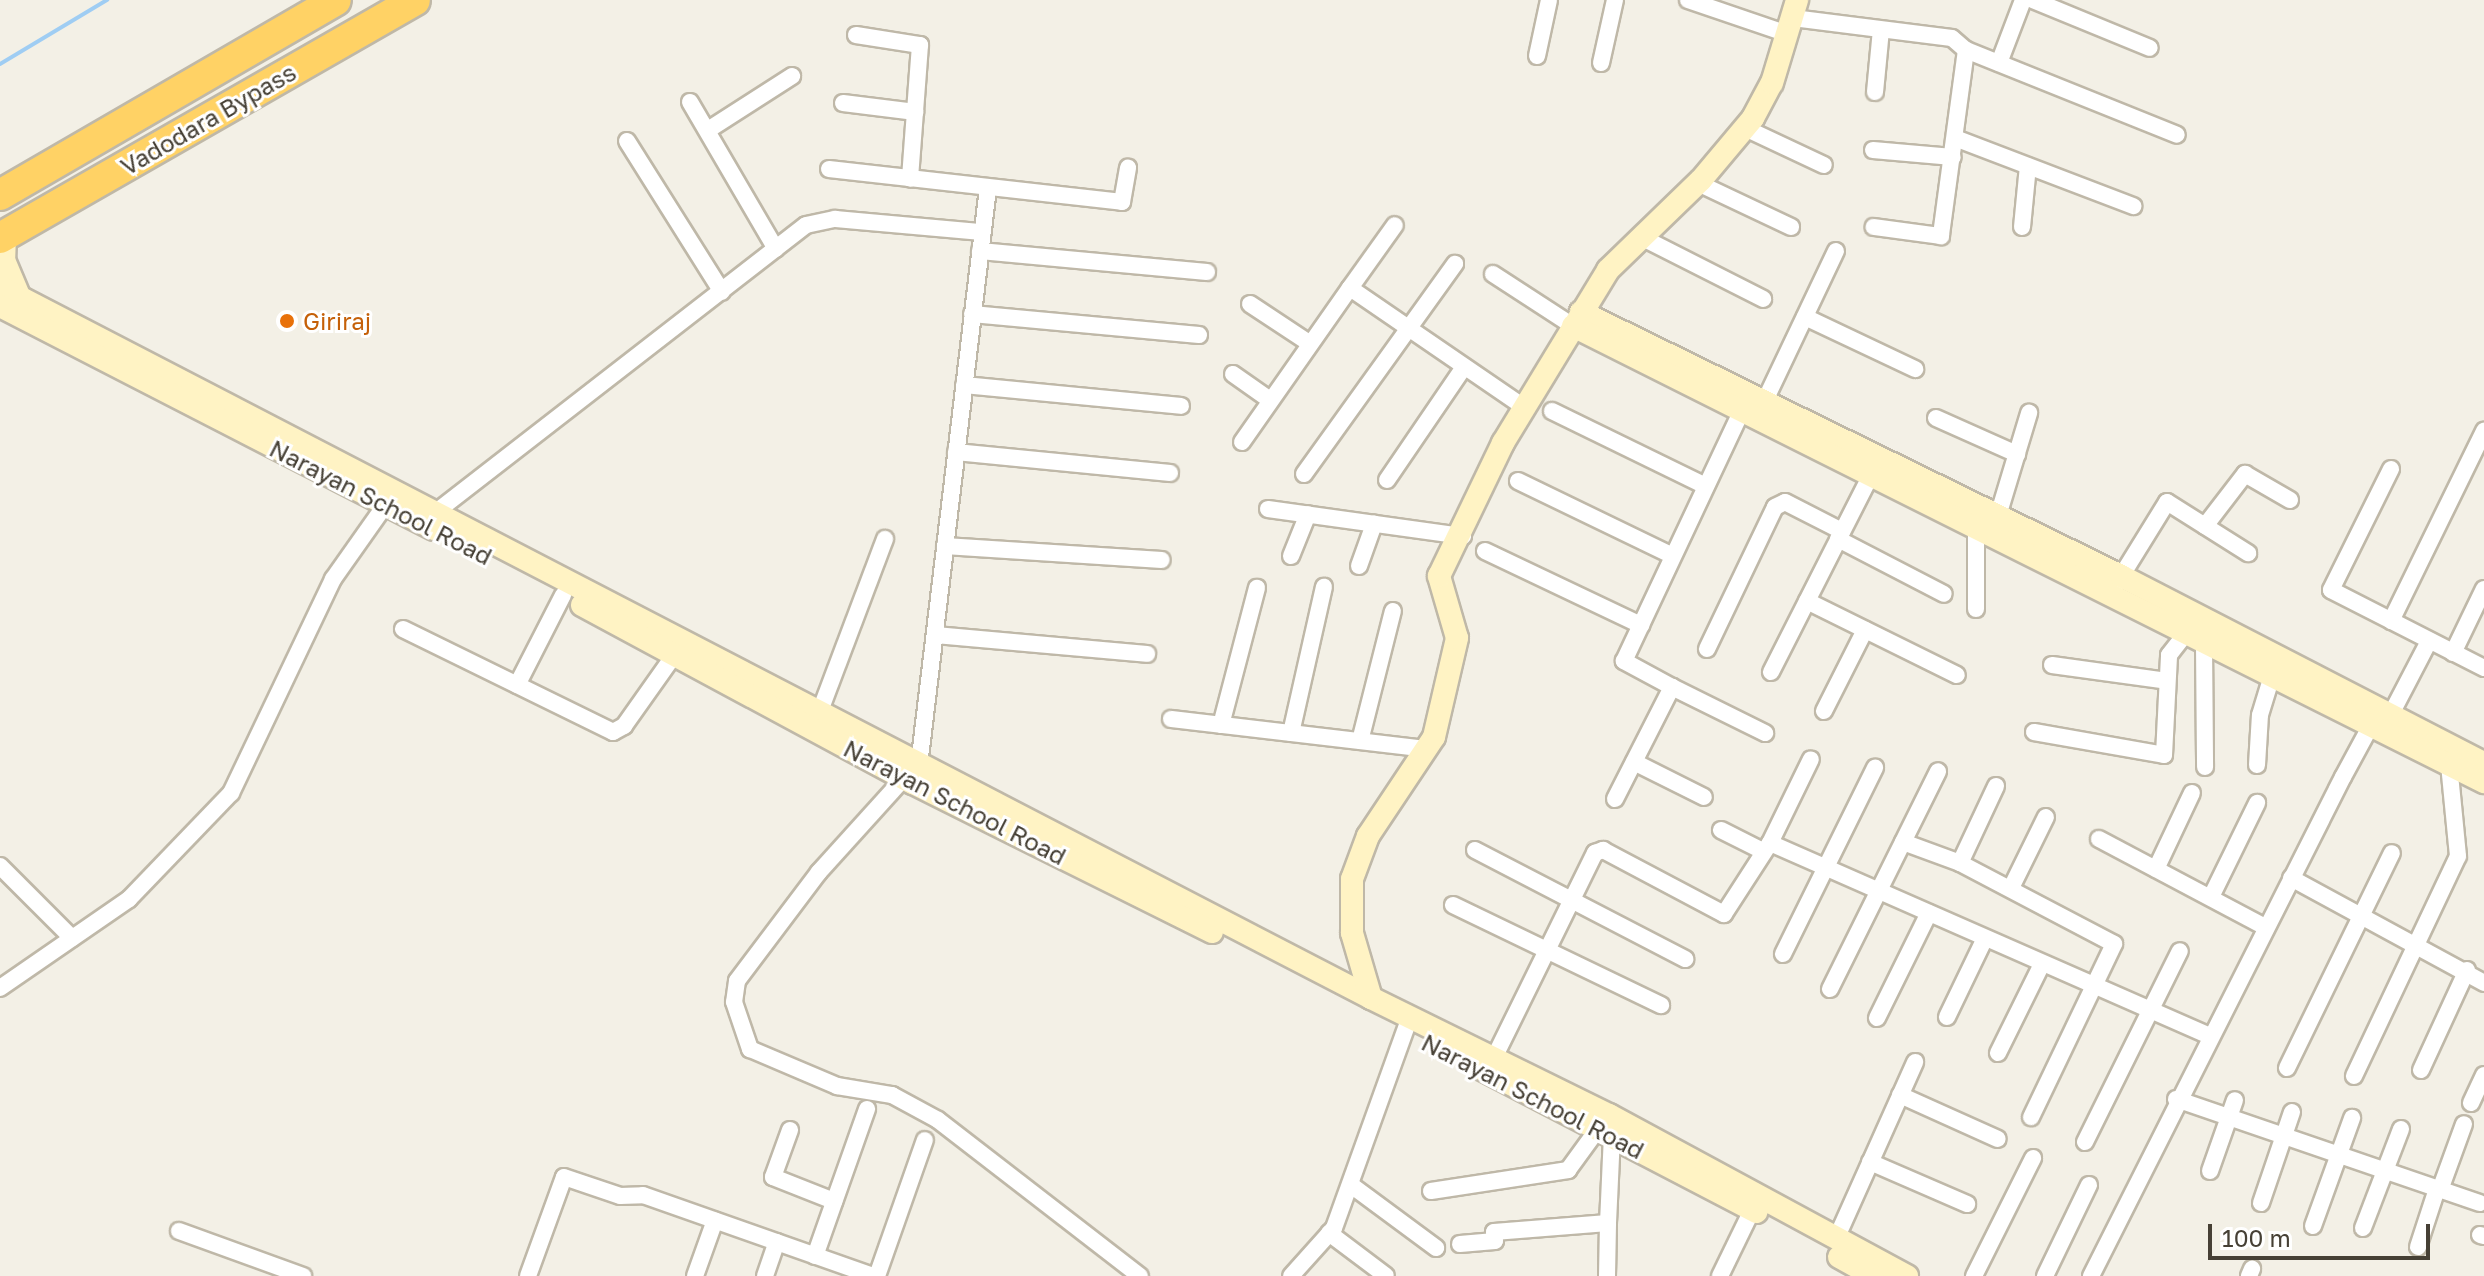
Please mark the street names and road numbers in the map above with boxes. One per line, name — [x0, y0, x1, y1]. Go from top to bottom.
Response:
street label: Vadodara Bypass — [115, 57, 301, 181]
street label: Narayan School Road — [265, 433, 497, 571]
street label: Narayan School Road — [839, 733, 1071, 871]
street label: Narayan School Road — [1417, 1027, 1649, 1165]

